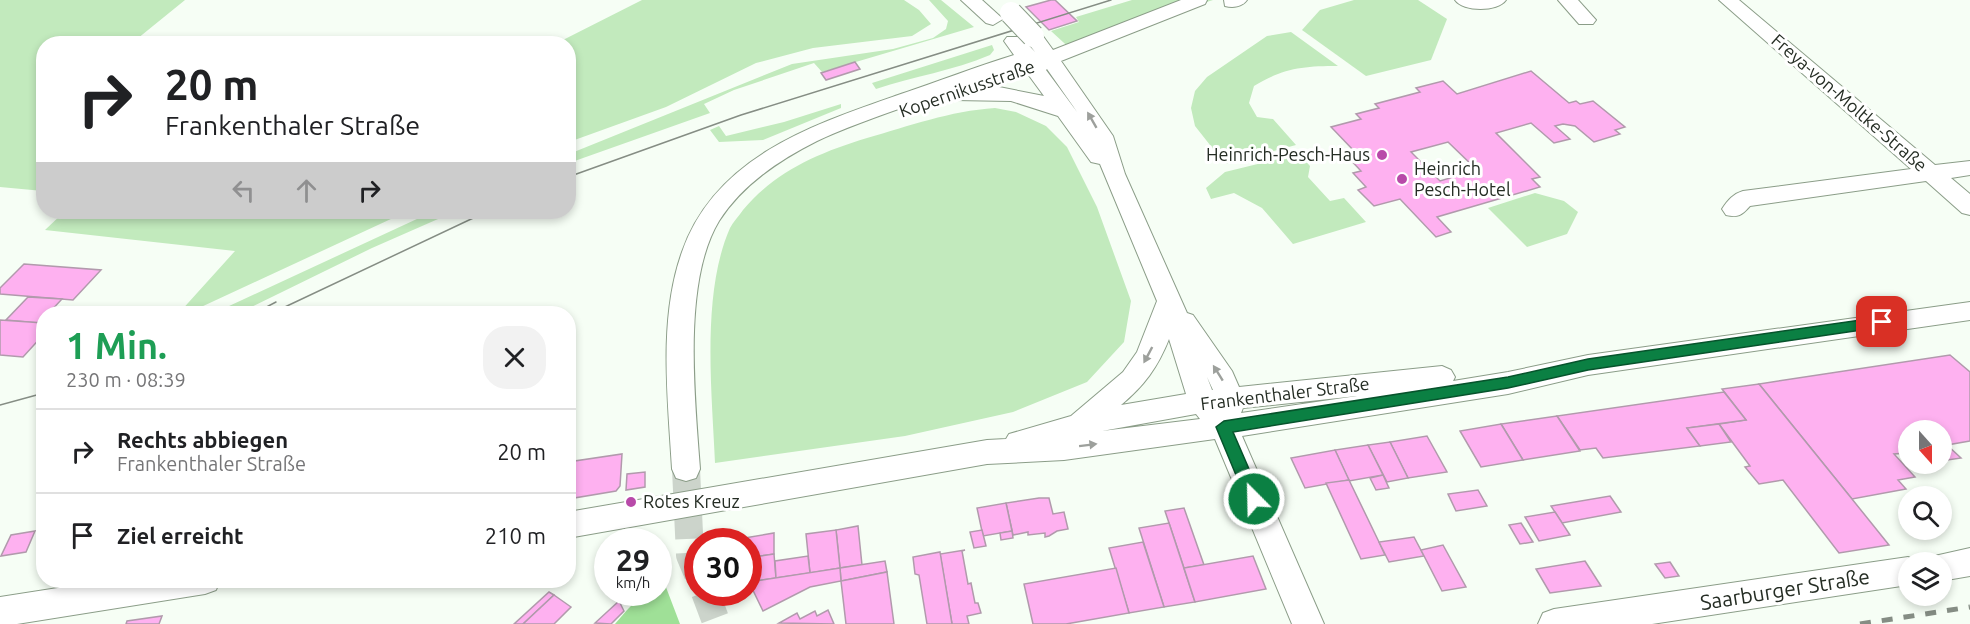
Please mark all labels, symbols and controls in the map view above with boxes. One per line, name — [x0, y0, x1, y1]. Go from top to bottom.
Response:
street label: Freya-von-Moltke-Straße — [1768, 29, 1931, 175]
street label: Kopernikusstraße — [896, 55, 1037, 121]
icon: right — [66, 60, 144, 138]
text: 20 m — [165, 61, 259, 108]
text: Frankenthaler Straße — [165, 110, 420, 140]
one-way arrow — [1087, 112, 1098, 128]
place label: Heinrich-Pesch-Haus — [1206, 144, 1370, 164]
marker: Heinrich-Pesch-Haus — [1375, 148, 1389, 162]
place label: Heinrich Pesch-Hotel — [1414, 158, 1511, 199]
marker: Heinrich Pesch-Hotel — [1395, 172, 1409, 186]
icon: left — [227, 174, 260, 207]
icon: ahead — [290, 174, 323, 207]
icon: right — [353, 174, 386, 207]
pin — [1856, 296, 1907, 347]
icon: arrive — [1865, 305, 1898, 338]
text: 1 Min. — [66, 325, 167, 366]
button: close — [483, 326, 546, 389]
one-way arrow — [1143, 347, 1153, 364]
one-way arrow — [1213, 365, 1224, 381]
text: 230 m · 08:39 — [66, 368, 186, 391]
street label: Frankenthaler Straße — [1199, 373, 1370, 413]
north arrow — [1898, 420, 1952, 474]
map controls — [1898, 420, 1952, 606]
text: Rechts abbiegen — [117, 427, 288, 452]
icon: right — [66, 435, 99, 468]
text: 20 m — [497, 439, 546, 464]
one-way arrow — [1078, 441, 1097, 450]
text: Frankenthaler Straße — [117, 452, 306, 475]
position arrow — [1222, 467, 1286, 531]
button: search — [1898, 486, 1952, 540]
place label: Rotes Kreuz — [643, 491, 740, 511]
marker: Rotes Kreuz — [624, 495, 638, 509]
icon: arrive — [66, 519, 99, 552]
text: Ziel erreicht — [117, 523, 244, 548]
text: 210 m — [485, 523, 546, 548]
speed limit sign: 30 — [684, 528, 762, 606]
text: 29 — [616, 543, 650, 577]
button: layers — [1898, 552, 1952, 606]
street label: Saarburger Straße — [1698, 564, 1871, 614]
text: km/h — [616, 574, 650, 591]

